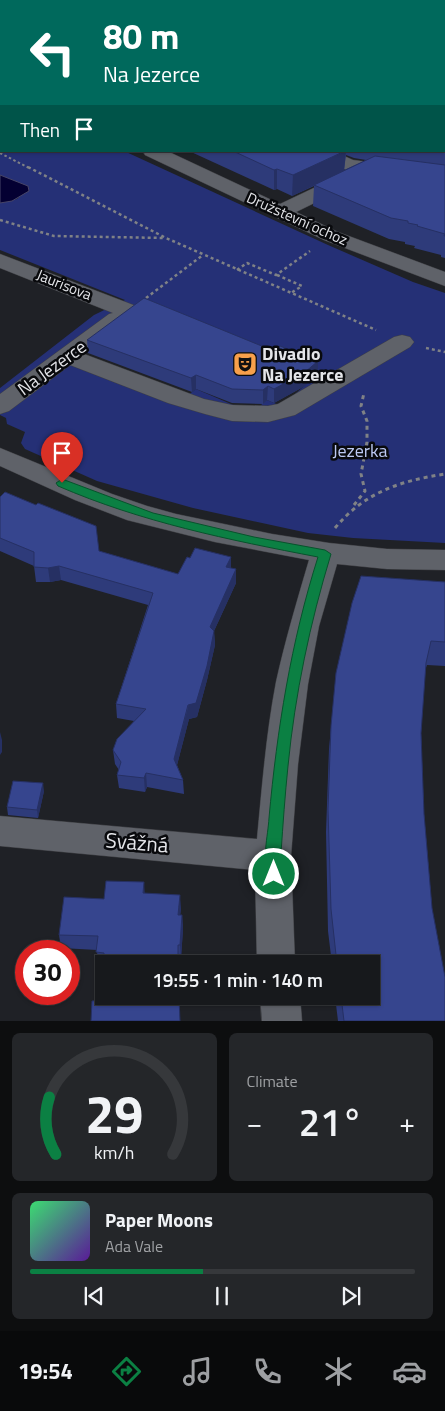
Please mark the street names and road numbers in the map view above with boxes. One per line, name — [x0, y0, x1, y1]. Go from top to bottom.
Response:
street label: Družstevní ochoz — [243, 186, 352, 251]
street label: Jaurisova — [33, 263, 96, 306]
street label: Na Jezerce — [12, 333, 92, 402]
street label: Svážná — [104, 823, 170, 861]

